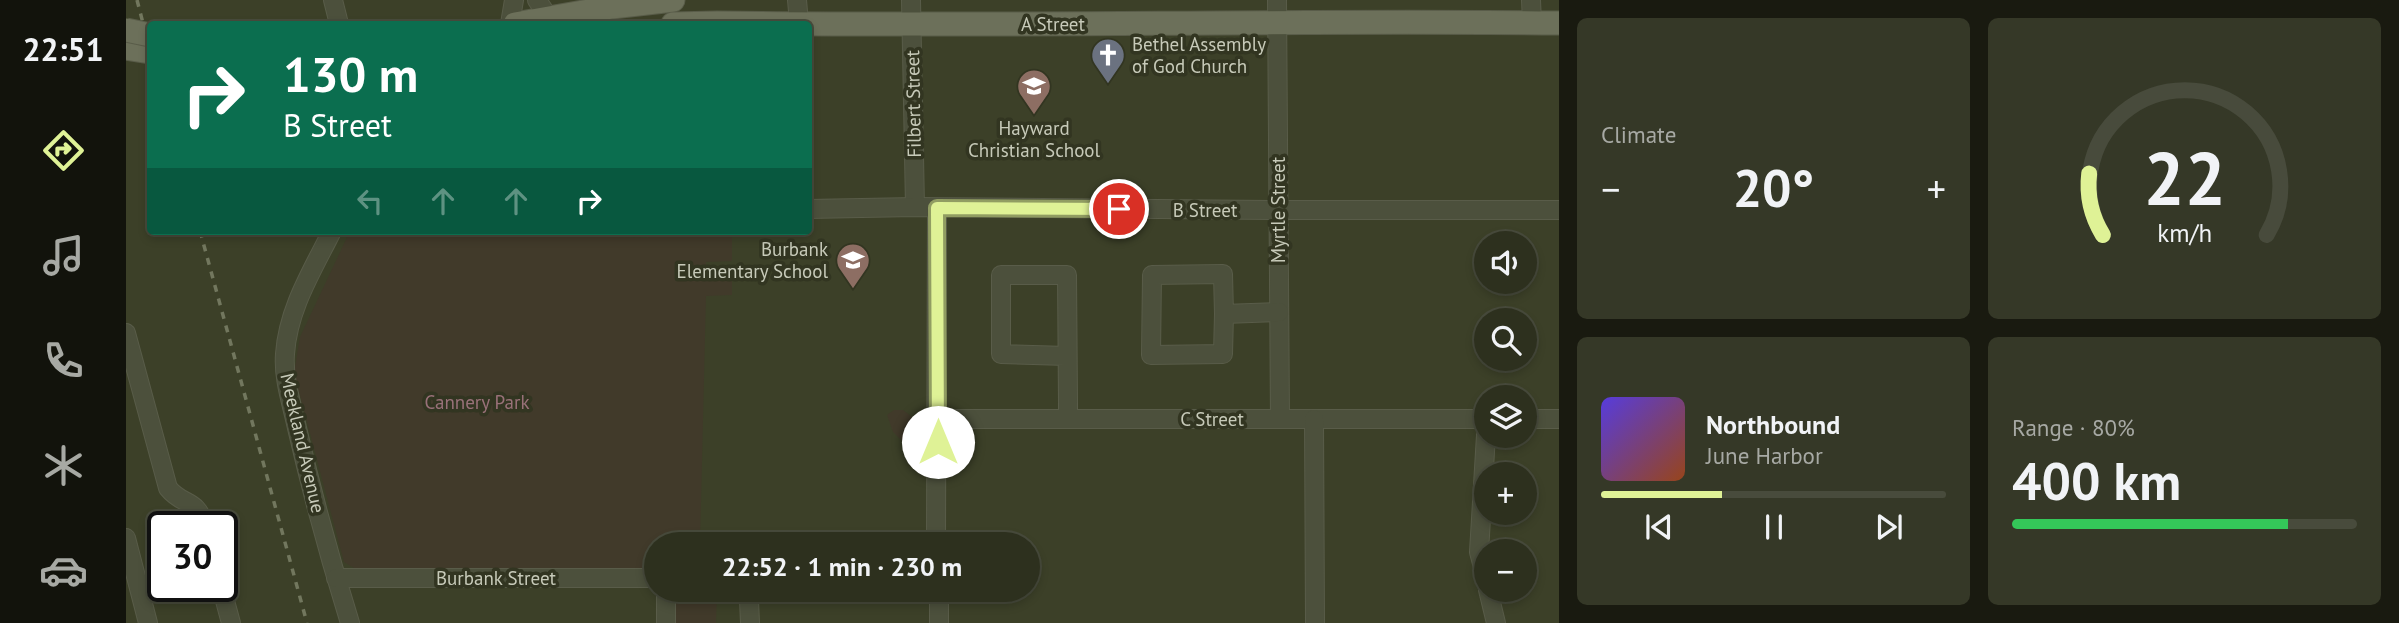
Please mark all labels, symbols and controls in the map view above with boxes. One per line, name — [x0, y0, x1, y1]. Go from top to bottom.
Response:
street label: A Street — [1021, 12, 1086, 36]
text: 22:51 — [22, 28, 104, 70]
place label: Bethel Assembly of God Church — [1132, 32, 1266, 78]
church icon: Bethel Assembly of God Church — [1089, 36, 1127, 85]
text: 130 m — [283, 42, 418, 106]
icon: right — [168, 49, 259, 140]
street label: Filbert Street — [900, 50, 926, 158]
school or university icon: Hayward Christian School — [1015, 67, 1053, 116]
text: B Street — [283, 104, 392, 146]
place label: Hayward Christian School — [968, 116, 1101, 162]
text: Climate — [1601, 120, 1676, 149]
icon: directions — [39, 126, 88, 175]
text: 22 — [2143, 131, 2226, 225]
text: 20° — [1733, 154, 1814, 221]
street label: Myrtle Street — [1266, 156, 1290, 263]
text: − — [1601, 164, 1620, 213]
text: + — [1927, 164, 1946, 213]
pin — [1089, 179, 1149, 239]
icon: left — [351, 182, 389, 220]
icon: ahead — [424, 182, 462, 220]
icon: ahead — [497, 182, 535, 220]
icon: right — [570, 182, 608, 220]
icon: arrive — [1100, 190, 1138, 228]
street label: B Street — [1173, 198, 1238, 222]
text: km/h — [2157, 216, 2212, 248]
icon: music — [39, 231, 88, 280]
map controls — [1474, 231, 1537, 602]
button: sound — [1474, 231, 1537, 294]
place label: Burbank Elementary School — [677, 237, 828, 283]
school or university icon: Burbank Elementary School — [834, 241, 872, 290]
button: search — [1474, 308, 1537, 371]
icon: phone — [39, 336, 88, 385]
street label: Meekland Avenue — [275, 371, 331, 515]
button: layers — [1474, 385, 1537, 448]
park label: Cannery Park — [424, 390, 530, 414]
position arrow — [901, 405, 975, 479]
street label: C Street — [1180, 407, 1244, 431]
text: Northbound — [1706, 408, 1840, 441]
text: Range · 80% — [2012, 413, 2135, 442]
icon: climate — [39, 441, 88, 490]
text: June Harbor — [1706, 441, 1823, 470]
text: 400 km — [2012, 447, 2181, 514]
button: + — [1474, 462, 1537, 525]
icon: previous — [1640, 508, 1678, 546]
icon: pause — [1755, 508, 1793, 546]
icon: next — [1870, 508, 1908, 546]
speed limit sign: 30 — [147, 511, 238, 602]
button: − — [1474, 539, 1537, 602]
icon: car — [39, 546, 88, 595]
text: 22:52 · 1 min · 230 m — [722, 550, 962, 583]
street label: Burbank Street — [436, 566, 557, 590]

